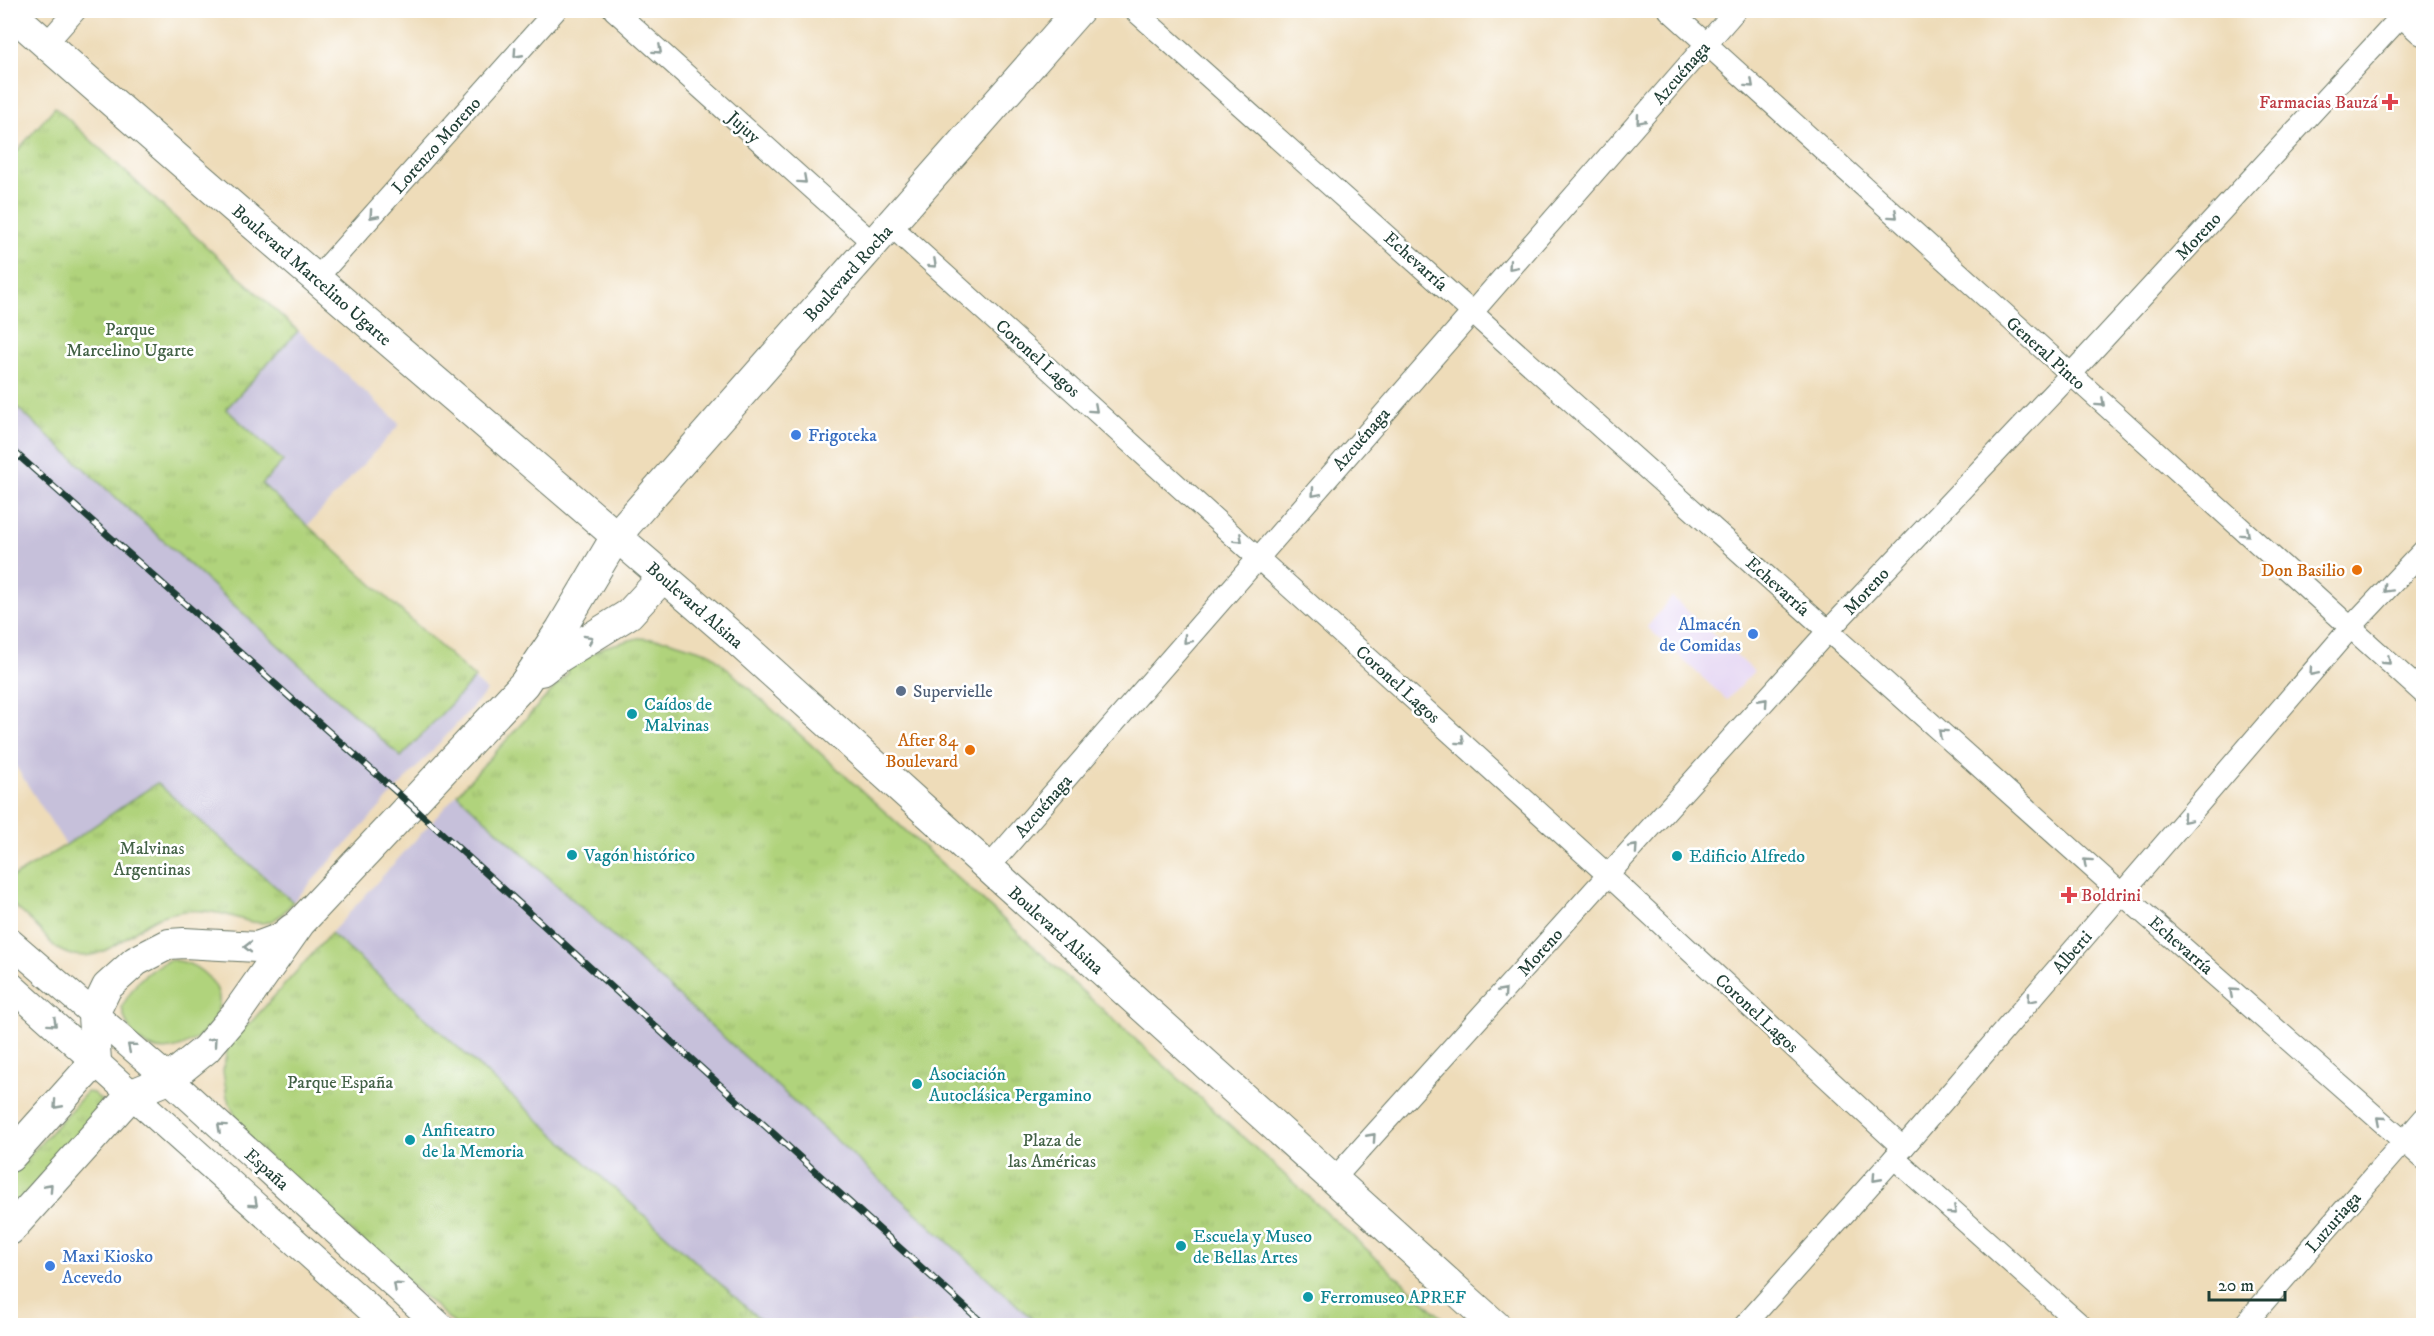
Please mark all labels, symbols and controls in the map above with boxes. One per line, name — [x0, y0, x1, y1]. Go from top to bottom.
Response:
street label: Azcuénaga — [1648, 37, 1715, 110]
one-way arrow — [651, 43, 661, 54]
one-way arrow — [513, 47, 524, 58]
one-way arrow — [1743, 77, 1754, 88]
place label: Farmacias Bauzá — [2259, 92, 2378, 114]
street label: Lorenzo Moreno — [387, 93, 486, 199]
marker: Farmacias Bauzá — [2383, 95, 2397, 109]
street label: Jujuy — [721, 106, 765, 149]
one-way arrow — [1637, 113, 1648, 124]
one-way arrow — [796, 173, 806, 184]
street label: Boulevard Marcelino Ugarte — [227, 200, 396, 351]
one-way arrow — [369, 208, 380, 219]
one-way arrow — [1888, 208, 1898, 219]
street label: Moreno — [2171, 208, 2226, 265]
street label: Boulevard Rocha — [800, 221, 898, 326]
street label: Echevarría — [1379, 227, 1452, 296]
one-way arrow — [927, 257, 937, 268]
one-way arrow — [1508, 259, 1519, 270]
street label: General Pinto — [2001, 312, 2090, 395]
street label: Coronel Lagos — [990, 315, 1084, 402]
park label: Parque Marcelino Ugarte — [66, 319, 194, 362]
one-way arrow — [2094, 396, 2105, 407]
one-way arrow — [1087, 402, 1098, 413]
street label: Azcuénaga — [1328, 403, 1395, 476]
place label: Frigoteka — [808, 425, 877, 447]
marker: Frigoteka — [789, 428, 803, 442]
one-way arrow — [1311, 486, 1322, 497]
one-way arrow — [2239, 526, 2250, 537]
one-way arrow — [1232, 532, 1242, 543]
street label: Echevarría — [1741, 552, 1814, 621]
street label: Boulevard Alsina — [641, 558, 748, 654]
place label: Don Basilio — [2261, 560, 2345, 582]
street label: Moreno — [1839, 563, 1894, 620]
marker: Don Basilio — [2350, 563, 2364, 577]
one-way arrow — [2384, 582, 2395, 593]
place label: Almacén de Comidas — [1659, 614, 1742, 657]
marker: Almacén de Comidas — [1746, 627, 1760, 641]
one-way arrow — [1183, 633, 1194, 644]
one-way arrow — [583, 634, 593, 646]
street label: Coronel Lagos — [1350, 641, 1444, 728]
one-way arrow — [2381, 654, 2391, 665]
one-way arrow — [2309, 665, 2320, 676]
place label: Supervielle — [913, 681, 993, 703]
marker: Supervielle — [894, 684, 908, 698]
place label: Caídos de Malvinas — [644, 694, 712, 737]
one-way arrow — [1757, 699, 1768, 709]
marker: Caídos de Malvinas — [625, 707, 639, 721]
one-way arrow — [1938, 729, 1949, 740]
place label: After 84 Boulevard — [885, 730, 959, 773]
one-way arrow — [1454, 734, 1464, 745]
marker: After 84 Boulevard — [963, 743, 977, 757]
street label: Azcuénaga — [1010, 770, 1077, 843]
one-way arrow — [2182, 812, 2193, 823]
park label: Malvinas Argentinas — [113, 838, 191, 881]
one-way arrow — [1627, 844, 1638, 854]
place label: Vagón histórico — [583, 845, 695, 867]
place label: Edificio Alfredo — [1689, 846, 1805, 868]
marker: Vagón histórico — [565, 848, 579, 862]
marker: Edificio Alfredo — [1670, 849, 1684, 863]
one-way arrow — [2083, 858, 2094, 869]
street label: Boulevard Alsina — [1003, 882, 1108, 980]
place label: Boldrini — [2081, 885, 2141, 907]
marker: Boldrini — [2062, 888, 2076, 902]
street label: Echevarría — [2143, 912, 2217, 980]
street label: Moreno — [1513, 924, 1568, 981]
street label: Alberti — [2048, 927, 2097, 979]
one-way arrow — [243, 941, 252, 953]
street label: Coronel Lagos — [1710, 969, 1803, 1058]
one-way arrow — [1496, 988, 1507, 999]
one-way arrow — [2229, 988, 2240, 999]
one-way arrow — [2027, 992, 2038, 1003]
one-way arrow — [46, 1016, 57, 1027]
one-way arrow — [206, 1037, 217, 1048]
one-way arrow — [127, 1044, 138, 1055]
place label: Asociación Autoclásica Pergamino — [929, 1064, 1092, 1107]
park label: Parque España — [287, 1072, 393, 1094]
marker: Asociación Autoclásica Pergamino — [910, 1077, 924, 1091]
one-way arrow — [53, 1098, 64, 1109]
one-way arrow — [2376, 1116, 2387, 1127]
place label: Anfiteatro de la Memoria — [422, 1120, 524, 1163]
one-way arrow — [217, 1123, 228, 1134]
park label: Plaza de las Américas — [1008, 1130, 1096, 1173]
marker: Anfiteatro de la Memoria — [403, 1133, 417, 1147]
one-way arrow — [1365, 1133, 1376, 1144]
street label: España — [239, 1144, 293, 1196]
one-way arrow — [1872, 1171, 1883, 1182]
one-way arrow — [42, 1183, 53, 1194]
street label: Luzuriaga — [2301, 1187, 2366, 1258]
one-way arrow — [247, 1196, 258, 1207]
one-way arrow — [1946, 1204, 1957, 1215]
place label: Escuela y Museo de Bellas Artes — [1193, 1226, 1312, 1269]
marker: Escuela y Museo de Bellas Artes — [1174, 1239, 1188, 1253]
place label: Maxi Kiosko Acevedo — [62, 1246, 153, 1289]
marker: Maxi Kiosko Acevedo — [43, 1259, 57, 1273]
scale bar — [2209, 1264, 2286, 1302]
text: 20 m — [2218, 1275, 2254, 1297]
one-way arrow — [393, 1282, 403, 1293]
place label: Ferromuseo APREF — [1320, 1287, 1466, 1309]
marker: Ferromuseo APREF — [1301, 1290, 1315, 1304]

